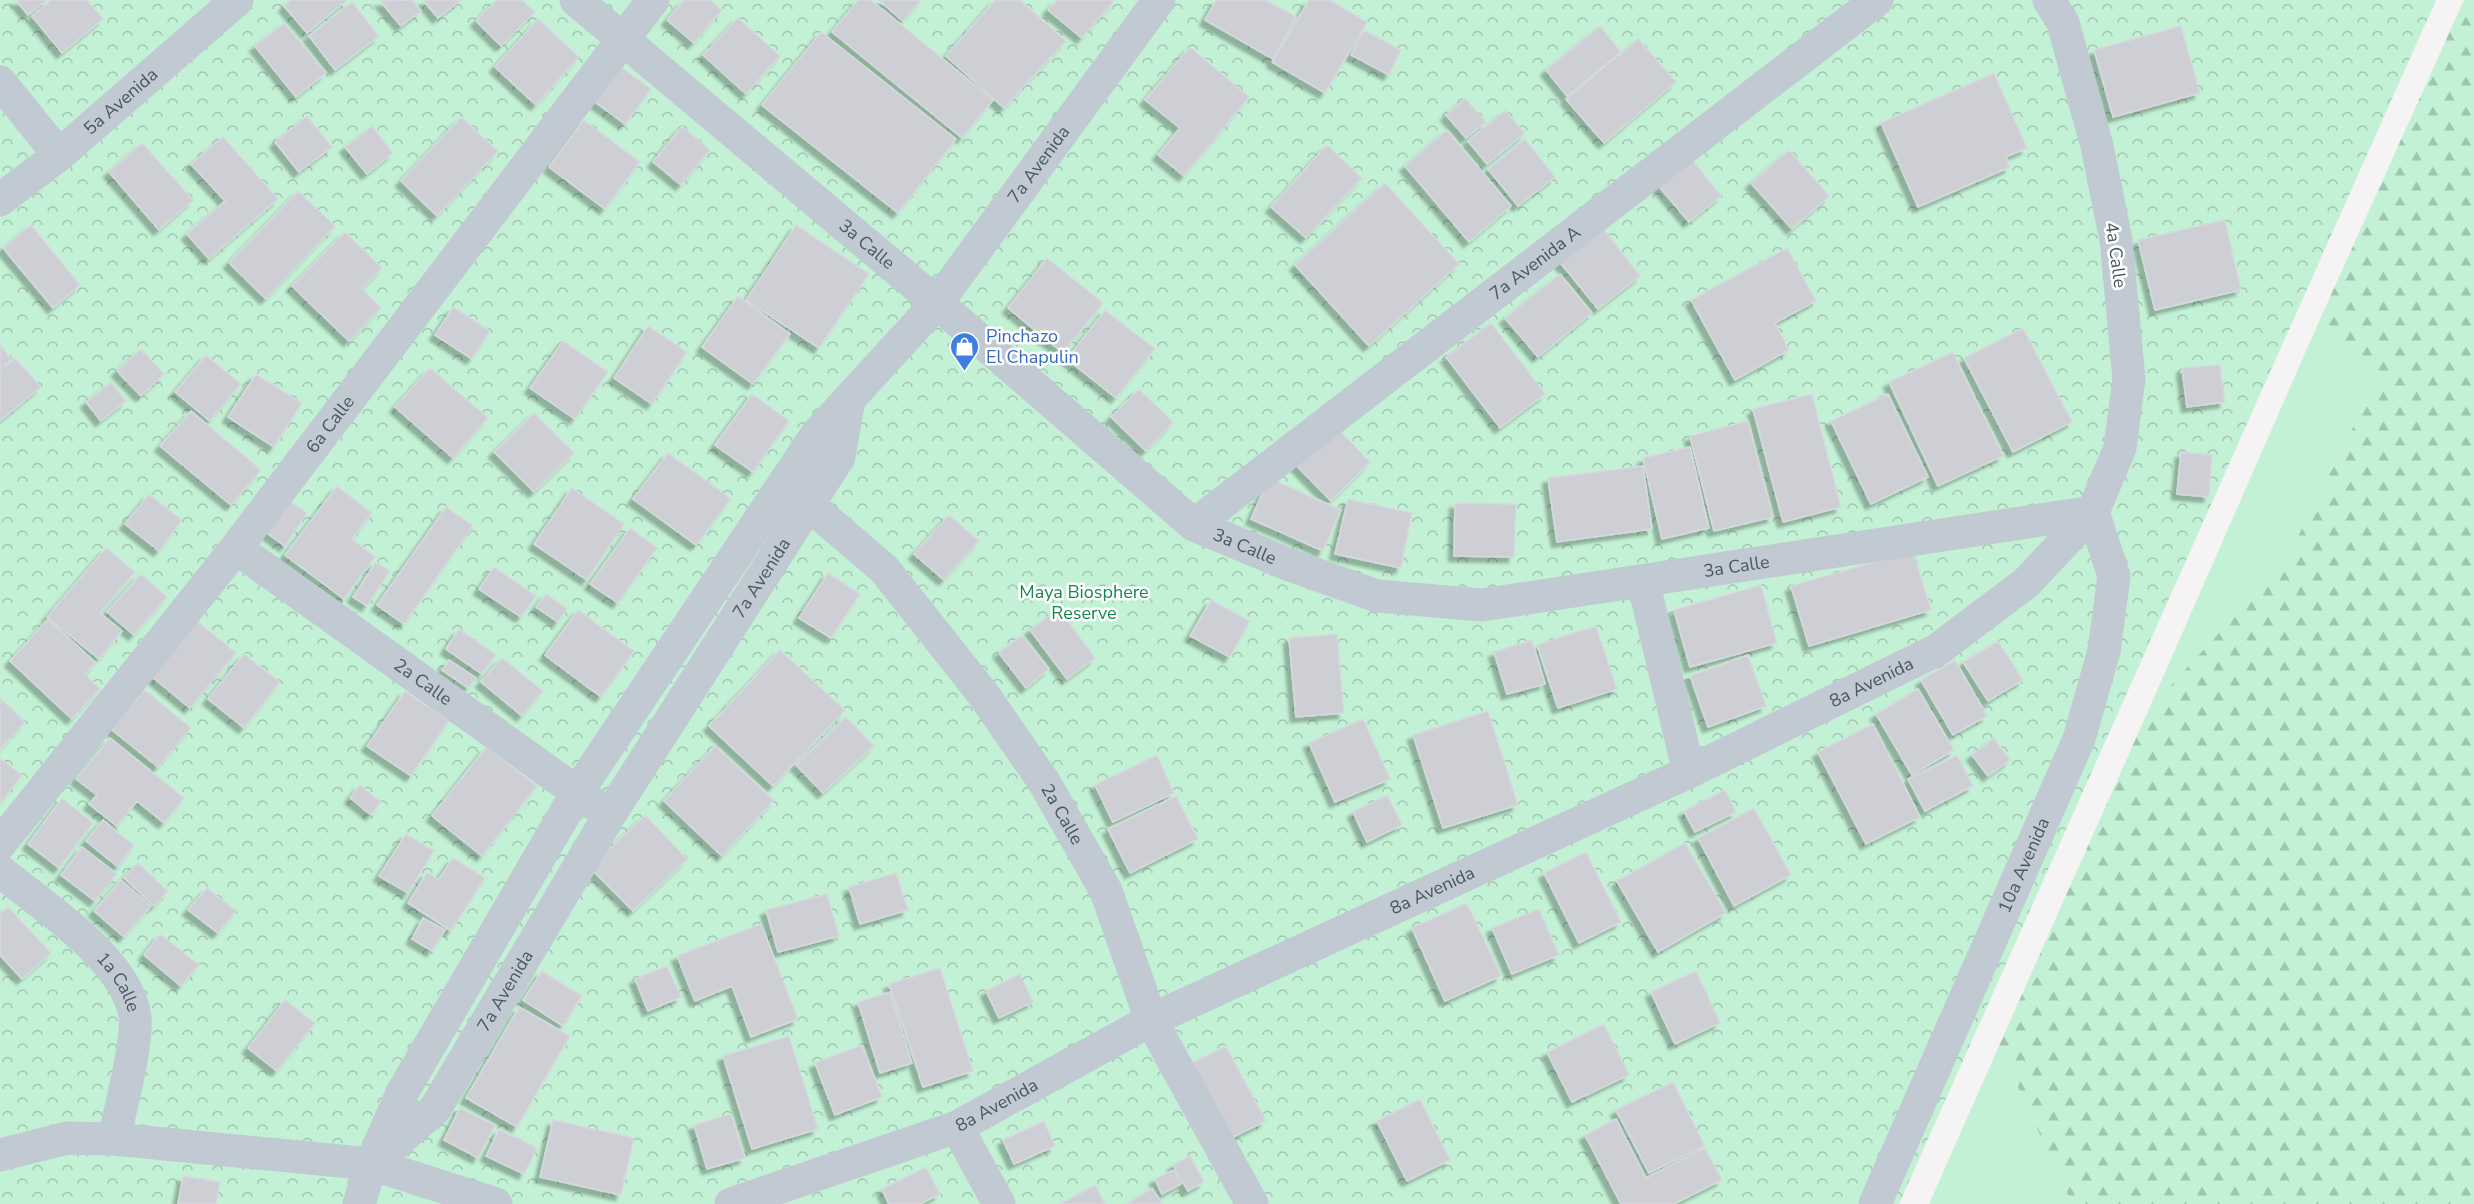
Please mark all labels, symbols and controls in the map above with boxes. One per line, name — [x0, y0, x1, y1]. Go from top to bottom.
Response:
street label: 5a Avenida — [79, 62, 163, 140]
street label: 7a Avenida — [1002, 121, 1075, 208]
street label: 3a Calle — [834, 214, 900, 275]
street label: 7a Avenida A — [1485, 220, 1585, 306]
street label: 4a Calle — [2099, 220, 2133, 290]
place label: Pinchazo El Chapulin — [986, 324, 1079, 369]
shop icon: Pinchazo El Chapulin — [949, 330, 981, 372]
street label: 6a Calle — [300, 391, 360, 458]
street label: 3a Calle — [1209, 522, 1280, 570]
street label: 7a Avenida — [727, 533, 796, 623]
street label: 3a Calle — [1702, 549, 1771, 583]
park label: Maya Biosphere Reserve — [1019, 580, 1149, 625]
street label: 8a Avenida — [1825, 651, 1917, 713]
street label: 2a Calle — [389, 653, 457, 711]
street label: 2a Calle — [1035, 779, 1089, 849]
street label: 10a Avenida — [1992, 814, 2055, 917]
street label: 8a Avenida — [1386, 860, 1479, 920]
street label: 7a Avenida — [472, 946, 539, 1036]
street label: 1a Calle — [91, 947, 146, 1015]
street label: 8a Avenida — [951, 1073, 1042, 1138]

